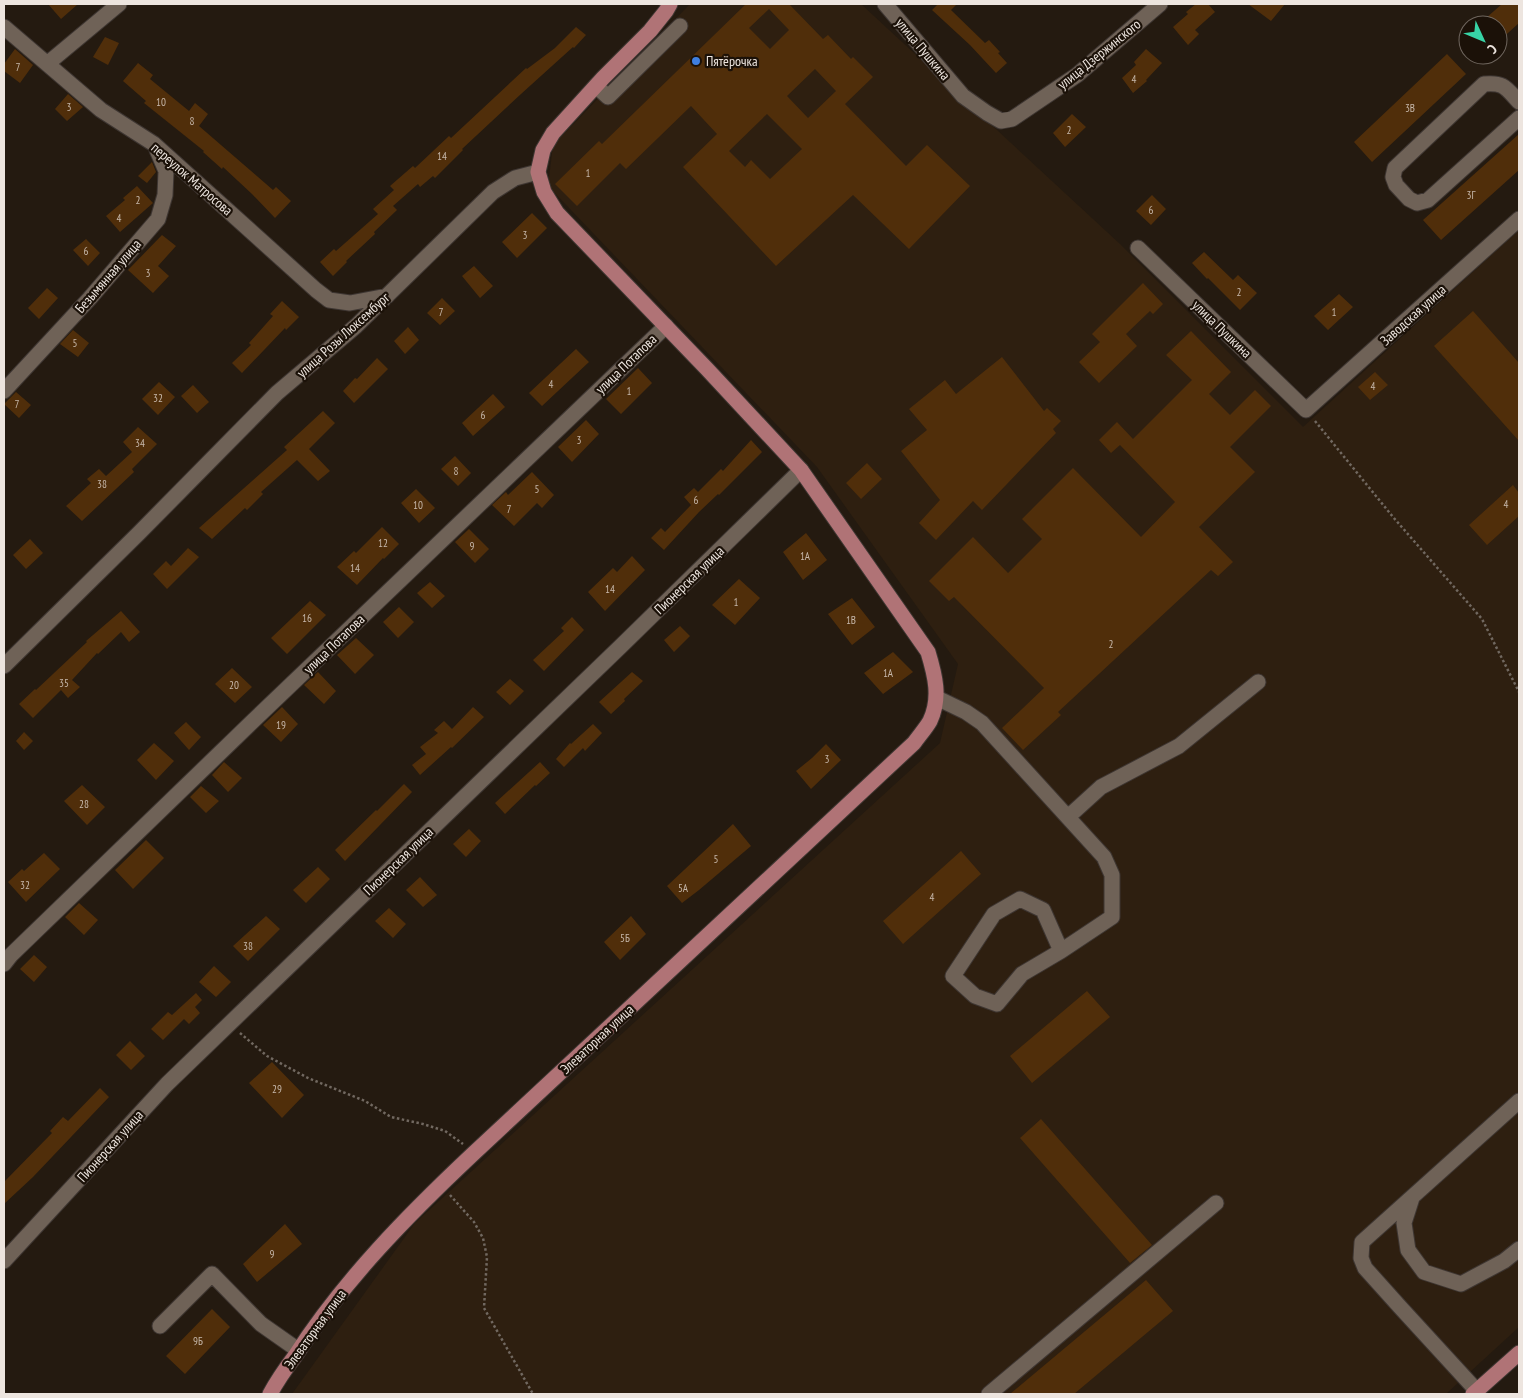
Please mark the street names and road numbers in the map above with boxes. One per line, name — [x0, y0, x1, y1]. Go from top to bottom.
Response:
street label: улица Пушкина — [892, 14, 954, 84]
street label: улица Дзержинского — [1054, 15, 1144, 93]
street label: переулок Матросова — [148, 139, 236, 219]
street label: Безымянная улица — [71, 235, 145, 317]
street label: Заводская улица — [1376, 281, 1450, 349]
street label: улица Розы Люксембург — [293, 288, 394, 381]
street label: улица Пушкина — [1188, 296, 1256, 362]
street label: улица Потапова — [592, 330, 660, 398]
street label: Пионерская улица — [650, 542, 728, 618]
street label: улица Потапова — [300, 610, 368, 678]
street label: Пионерская улица — [359, 823, 437, 899]
street label: Элеваторная улица — [556, 1000, 638, 1078]
street label: Пионерская улица — [73, 1106, 147, 1186]
street label: Элеваторная улица — [280, 1286, 350, 1372]

